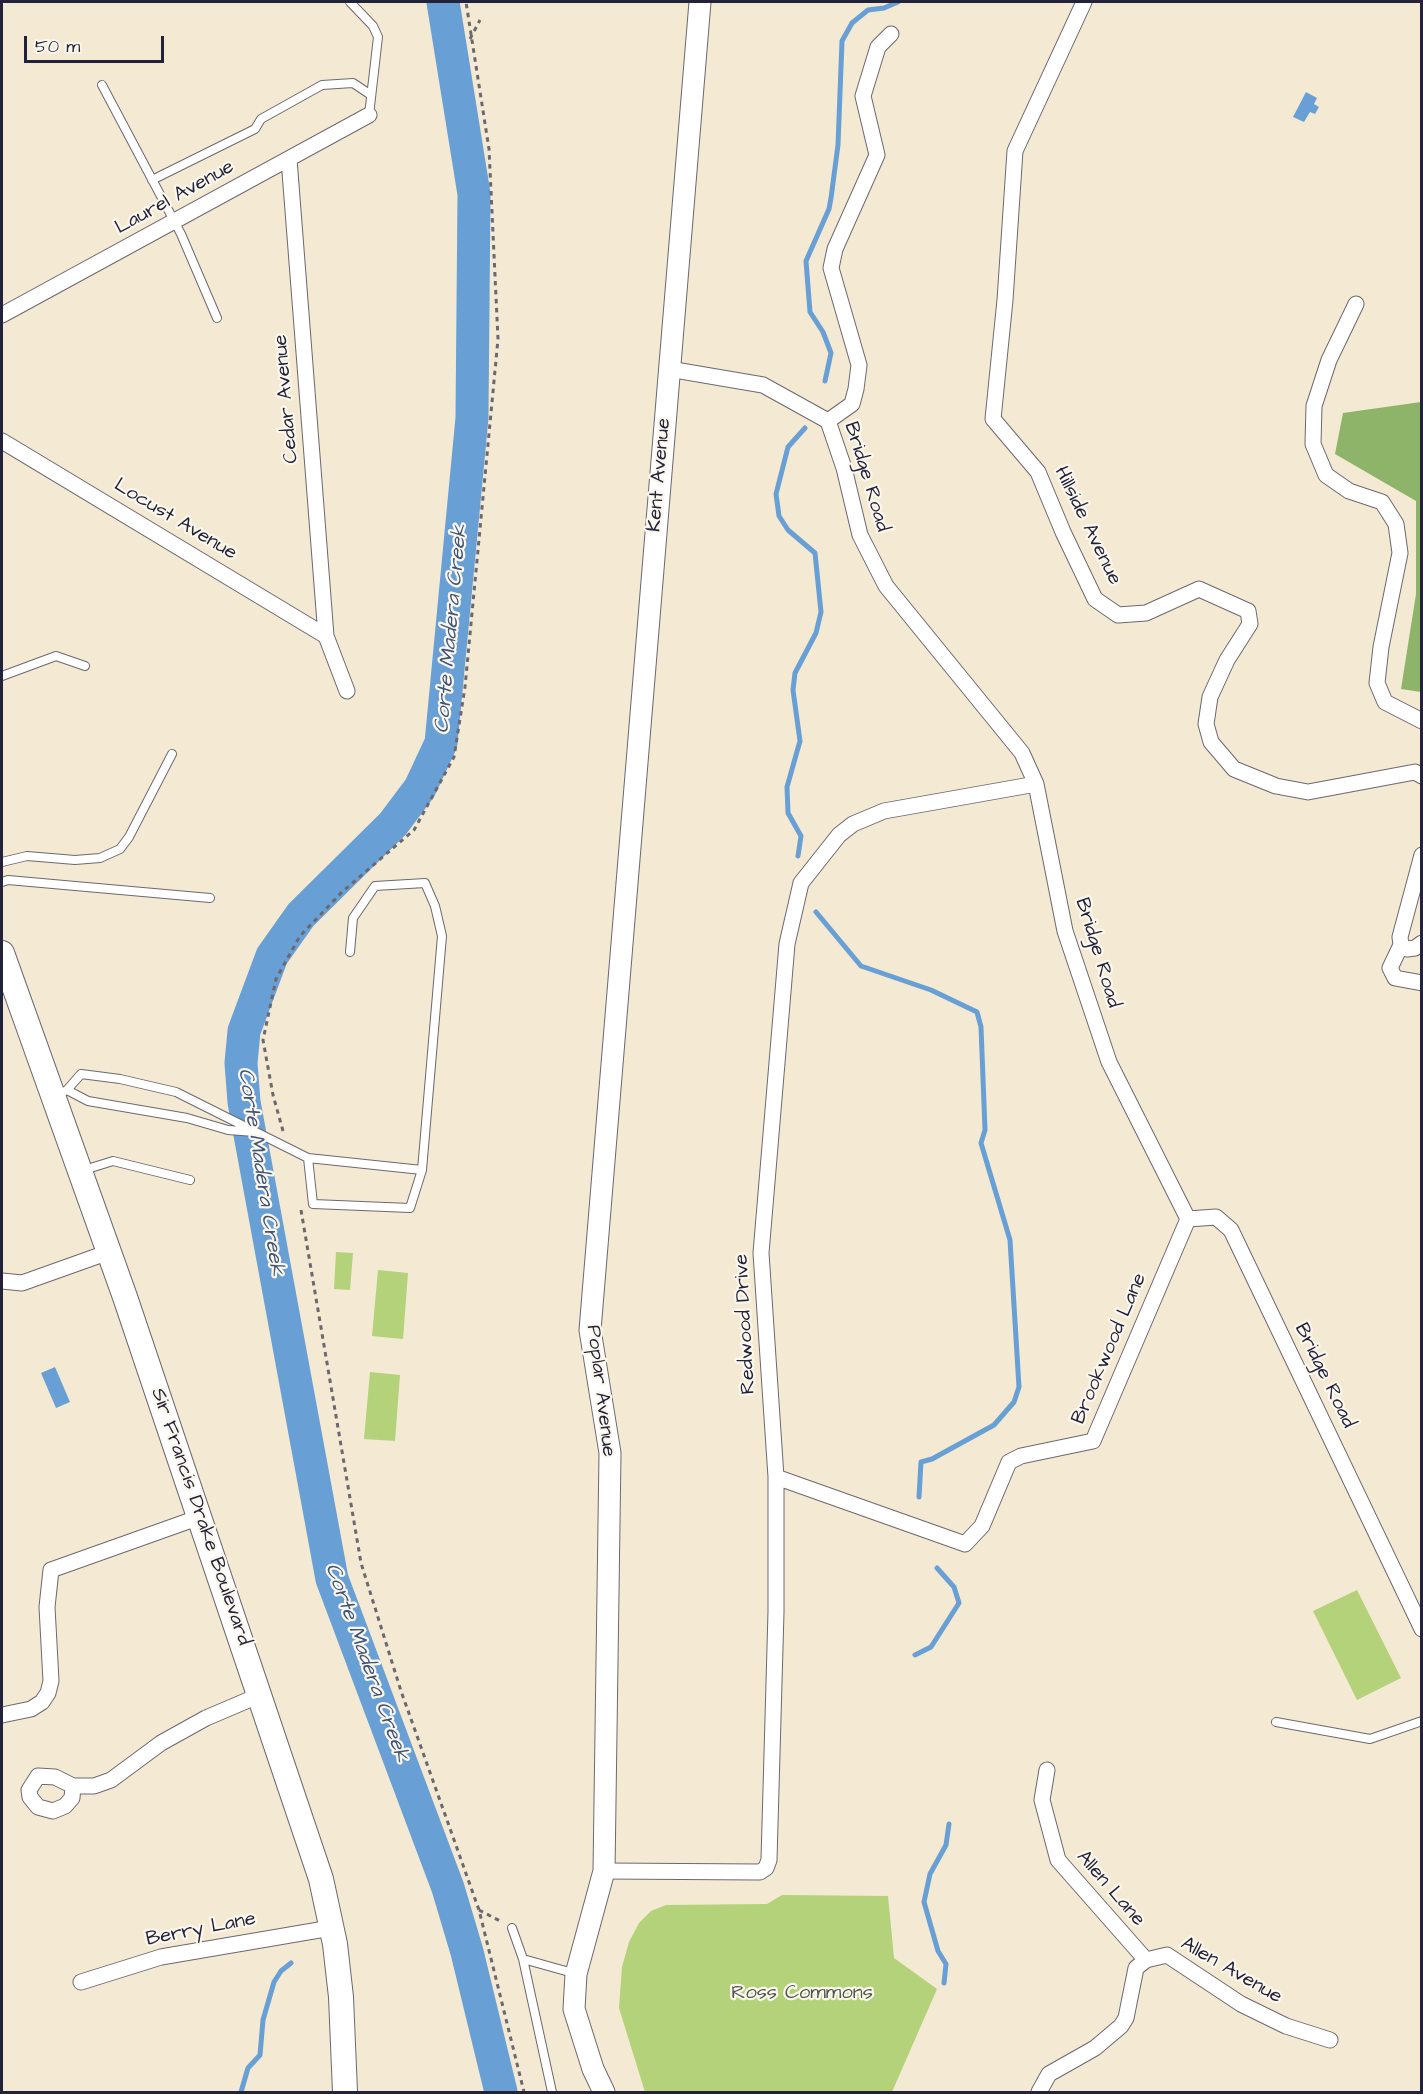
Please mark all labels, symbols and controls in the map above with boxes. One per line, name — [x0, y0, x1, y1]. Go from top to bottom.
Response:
scale bar — [27, 24, 166, 62]
text: 50 m — [35, 34, 80, 59]
street label: Laurel Avenue — [111, 155, 239, 241]
street label: Cedar Avenue — [269, 333, 305, 465]
street label: Kent Avenue — [643, 417, 677, 533]
street label: Bridge Road — [838, 419, 894, 535]
street label: Hillside Avenue — [1048, 463, 1126, 589]
street label: Locust Avenue — [109, 474, 241, 566]
water label: Corte Madera Creek — [430, 524, 474, 734]
street label: Bridge Road — [1069, 895, 1125, 1011]
water label: Corte Madera Creek — [231, 1067, 289, 1277]
street label: Redwood Drive — [730, 1253, 762, 1395]
street label: Brookwood Lane — [1067, 1270, 1153, 1428]
street label: Bridge Road — [1288, 1320, 1360, 1432]
street label: Poplar Avenue — [580, 1324, 620, 1458]
street label: Sir Francis Drake Boulevard — [145, 1385, 255, 1649]
water label: Corte Madera Creek — [318, 1560, 414, 1766]
street label: Allen Lane — [1071, 1846, 1149, 1932]
street label: Berry Lane — [144, 1908, 258, 1952]
street label: Allen Avenue — [1176, 1932, 1286, 2010]
park label: Ross Commons — [731, 1982, 873, 2006]

